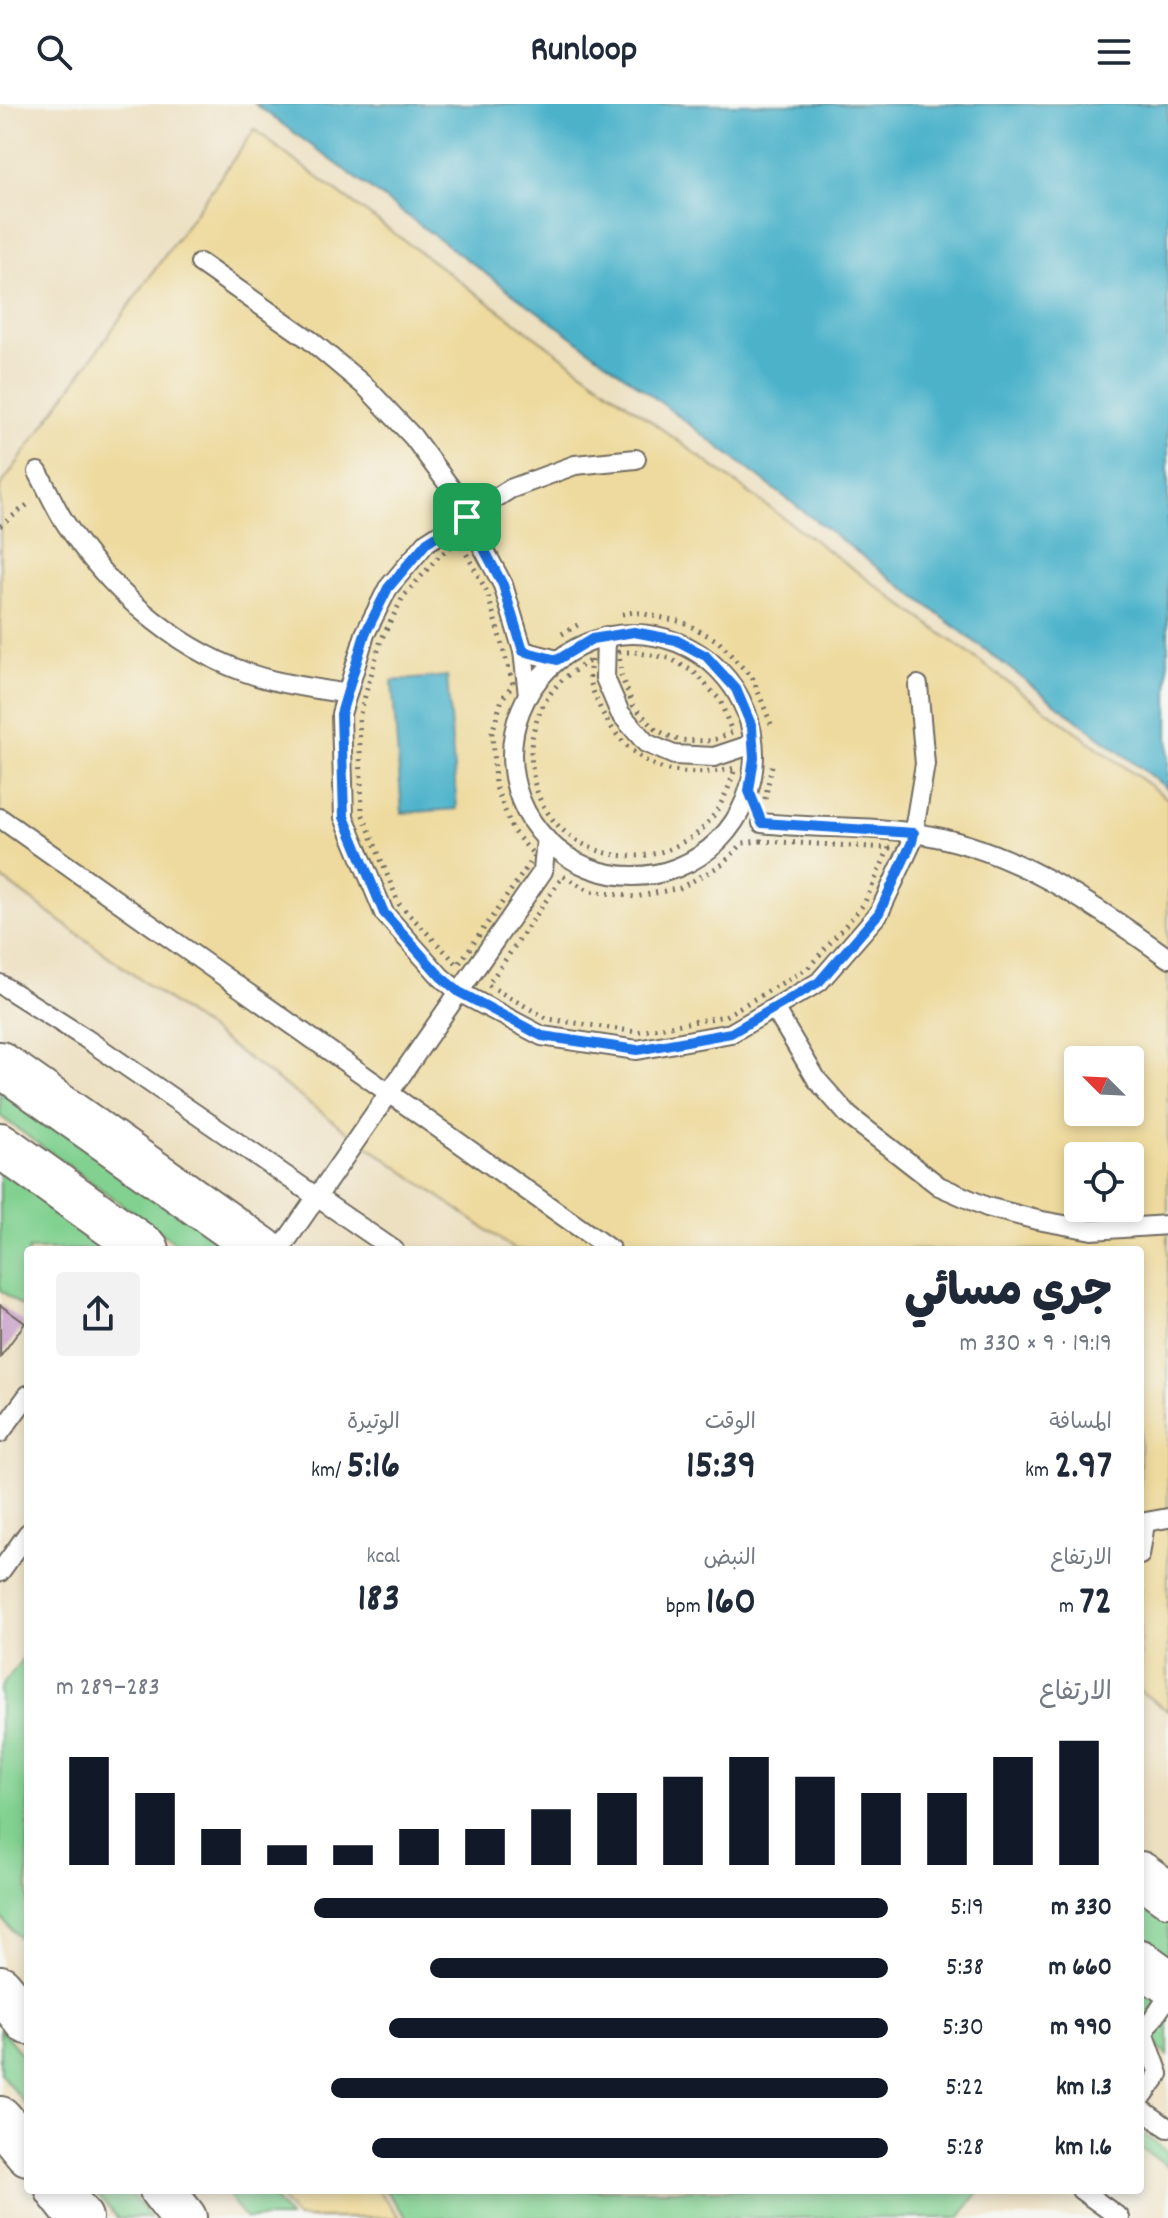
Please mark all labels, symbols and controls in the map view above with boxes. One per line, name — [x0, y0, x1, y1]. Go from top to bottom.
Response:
text: Runloop — [531, 26, 637, 78]
icon: search — [32, 30, 76, 74]
icon: menu — [1092, 30, 1136, 74]
pin — [433, 483, 501, 551]
icon: arrive — [445, 495, 489, 539]
north arrow — [1064, 1046, 1144, 1126]
map controls — [1064, 1046, 1144, 1222]
button: locate — [1064, 1142, 1144, 1222]
text: جري مسائي — [905, 1264, 1112, 1327]
button: share — [56, 1272, 140, 1356]
text: 19:19 · 9 × 330 m — [960, 1326, 1112, 1363]
text: الوتيرة — [347, 1408, 400, 1439]
text: الوقت — [705, 1408, 756, 1439]
text: المسافة — [1049, 1408, 1112, 1439]
text: 5:16 — [346, 1440, 400, 1497]
text: 15:39 — [686, 1440, 756, 1497]
text: 2.97 — [1054, 1440, 1112, 1497]
text: /km — [311, 1456, 346, 1487]
text: km — [1025, 1456, 1054, 1487]
text: kcal — [367, 1542, 400, 1573]
text: النبض — [703, 1544, 756, 1575]
text: الارتفاع — [1050, 1544, 1112, 1575]
text: 183 — [357, 1573, 400, 1630]
text: 160 — [706, 1576, 756, 1633]
text: 72 — [1079, 1576, 1112, 1633]
text: bpm — [666, 1592, 706, 1623]
text: m — [1059, 1592, 1079, 1623]
text: 283–289 m — [56, 1670, 160, 1707]
text: الارتفاع — [1039, 1675, 1112, 1712]
text: 5:19 — [950, 1890, 984, 1927]
text: 330 m — [1051, 1890, 1112, 1927]
text: 5:38 — [946, 1950, 984, 1987]
text: 660 m — [1049, 1950, 1112, 1987]
text: 5:30 — [942, 2010, 984, 2047]
text: 990 m — [1050, 2010, 1112, 2047]
text: 5:22 — [945, 2070, 984, 2107]
text: 1.3 km — [1056, 2070, 1112, 2107]
text: 5:28 — [946, 2130, 984, 2167]
text: 1.6 km — [1055, 2130, 1112, 2167]

